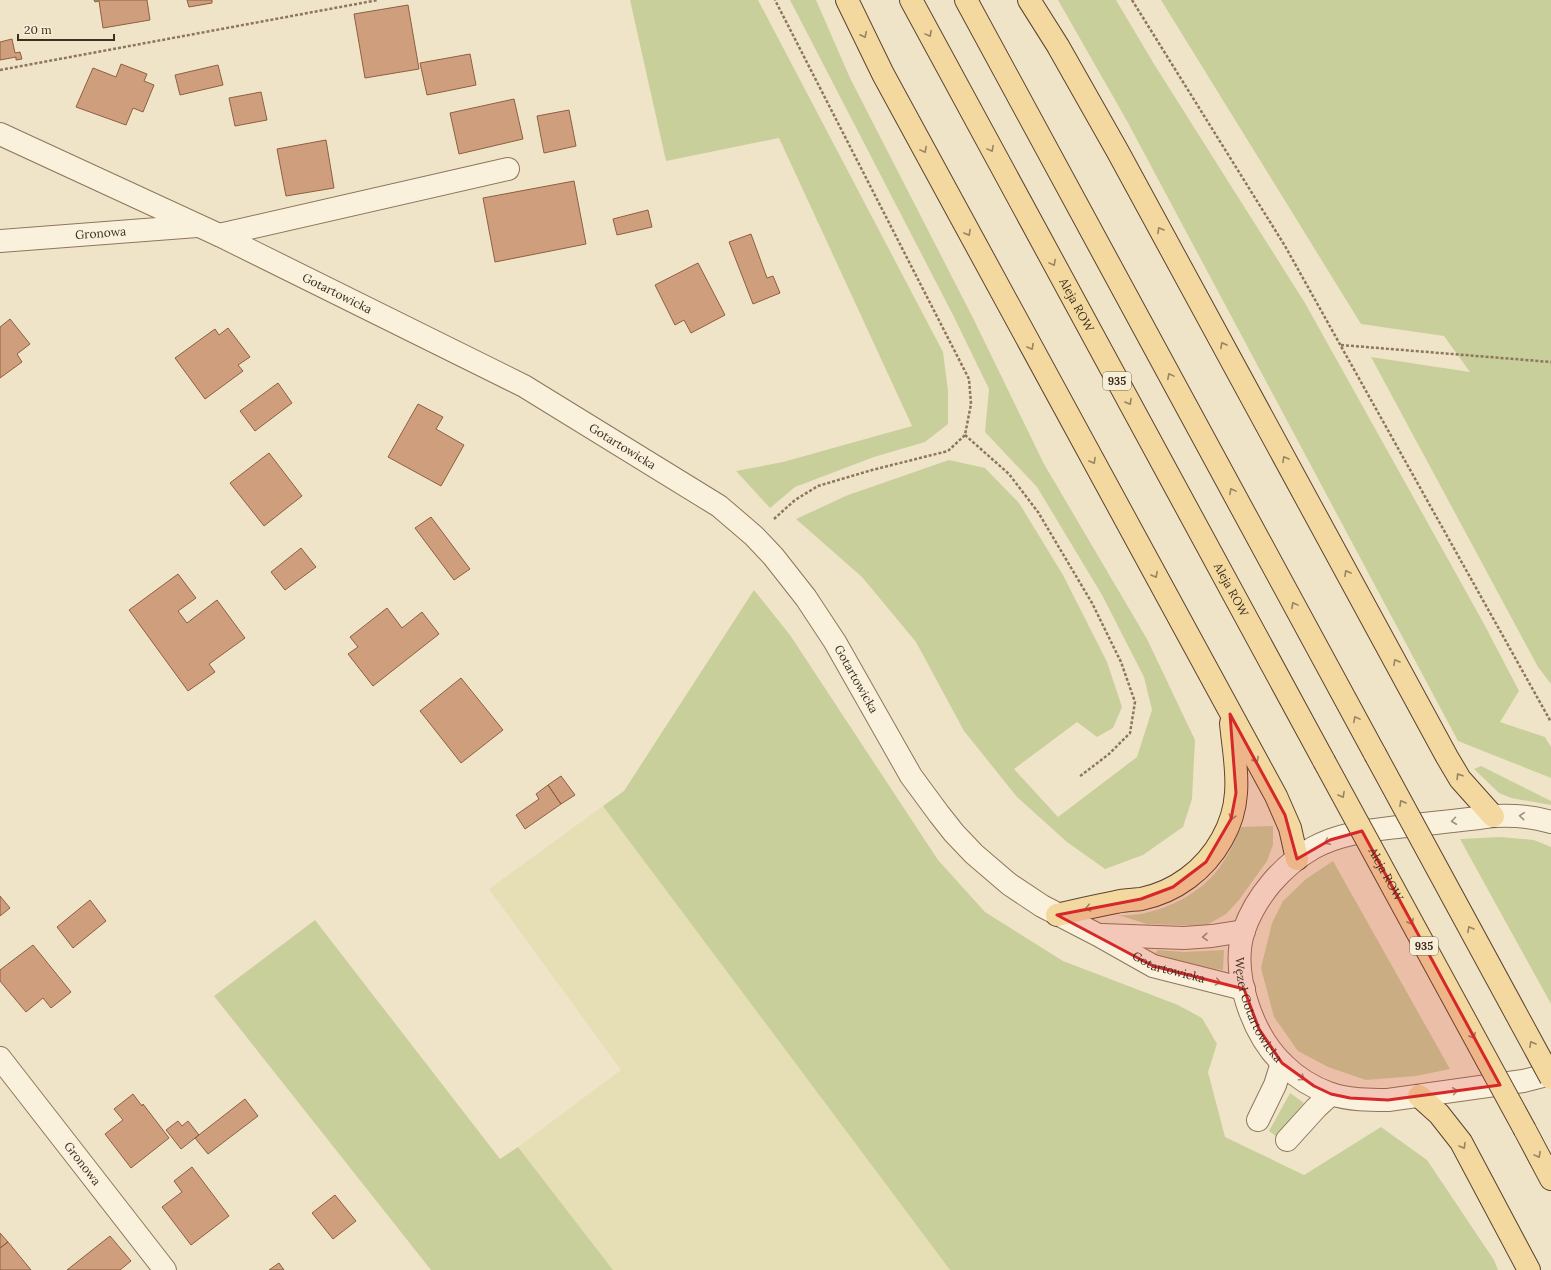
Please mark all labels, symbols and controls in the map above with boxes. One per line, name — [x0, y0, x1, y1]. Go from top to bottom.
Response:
scale bar — [18, 16, 114, 42]
text: 20 m — [24, 22, 52, 37]
one-way arrow — [925, 30, 932, 37]
one-way arrow — [859, 31, 867, 38]
one-way arrow — [987, 144, 994, 152]
one-way arrow — [919, 146, 927, 154]
street label: Gronowa — [75, 223, 127, 242]
one-way arrow — [1158, 227, 1165, 235]
one-way arrow — [964, 228, 971, 236]
one-way arrow — [1049, 259, 1056, 266]
street label: Gotartowicka — [300, 269, 375, 317]
street label: Aleja ROW — [1056, 275, 1098, 335]
one-way arrow — [1220, 341, 1227, 349]
one-way arrow — [1026, 343, 1033, 350]
road number: 935 — [1103, 372, 1131, 390]
one-way arrow — [1167, 373, 1175, 381]
one-way arrow — [1124, 398, 1131, 405]
street label: Gotartowicka — [586, 420, 659, 472]
one-way arrow — [1282, 456, 1289, 463]
one-way arrow — [1088, 457, 1095, 464]
one-way arrow — [1229, 488, 1237, 495]
street label: Aleja ROW — [1210, 559, 1253, 620]
one-way arrow — [1344, 570, 1352, 577]
one-way arrow — [1150, 571, 1158, 578]
one-way arrow — [1291, 602, 1299, 609]
street label: Gotartowicka — [831, 642, 882, 716]
one-way arrow — [1393, 659, 1400, 667]
one-way arrow — [1353, 716, 1361, 723]
one-way arrow — [1252, 756, 1259, 763]
one-way arrow — [1456, 773, 1464, 780]
one-way arrow — [1338, 791, 1345, 798]
one-way arrow — [1399, 800, 1406, 807]
one-way arrow — [1519, 812, 1525, 821]
one-way arrow — [1228, 813, 1236, 820]
one-way arrow — [1451, 816, 1457, 825]
one-way arrow — [1323, 837, 1331, 845]
street label: Aleja ROW — [1365, 844, 1407, 904]
one-way arrow — [1085, 903, 1091, 912]
one-way arrow — [1407, 918, 1414, 925]
one-way arrow — [1468, 926, 1475, 933]
one-way arrow — [1202, 932, 1208, 941]
road number: 935 — [1410, 937, 1438, 955]
street label: Gotartowicka — [1130, 948, 1207, 986]
street label: Węzeł Gotartowicka — [1233, 957, 1286, 1065]
one-way arrow — [1214, 978, 1221, 986]
one-way arrow — [1469, 1032, 1476, 1039]
one-way arrow — [1530, 1040, 1537, 1048]
one-way arrow — [1298, 1073, 1305, 1081]
one-way arrow — [1451, 1087, 1458, 1096]
street label: Gronowa — [61, 1139, 104, 1188]
one-way arrow — [1458, 1142, 1465, 1149]
one-way arrow — [1533, 1150, 1541, 1158]

